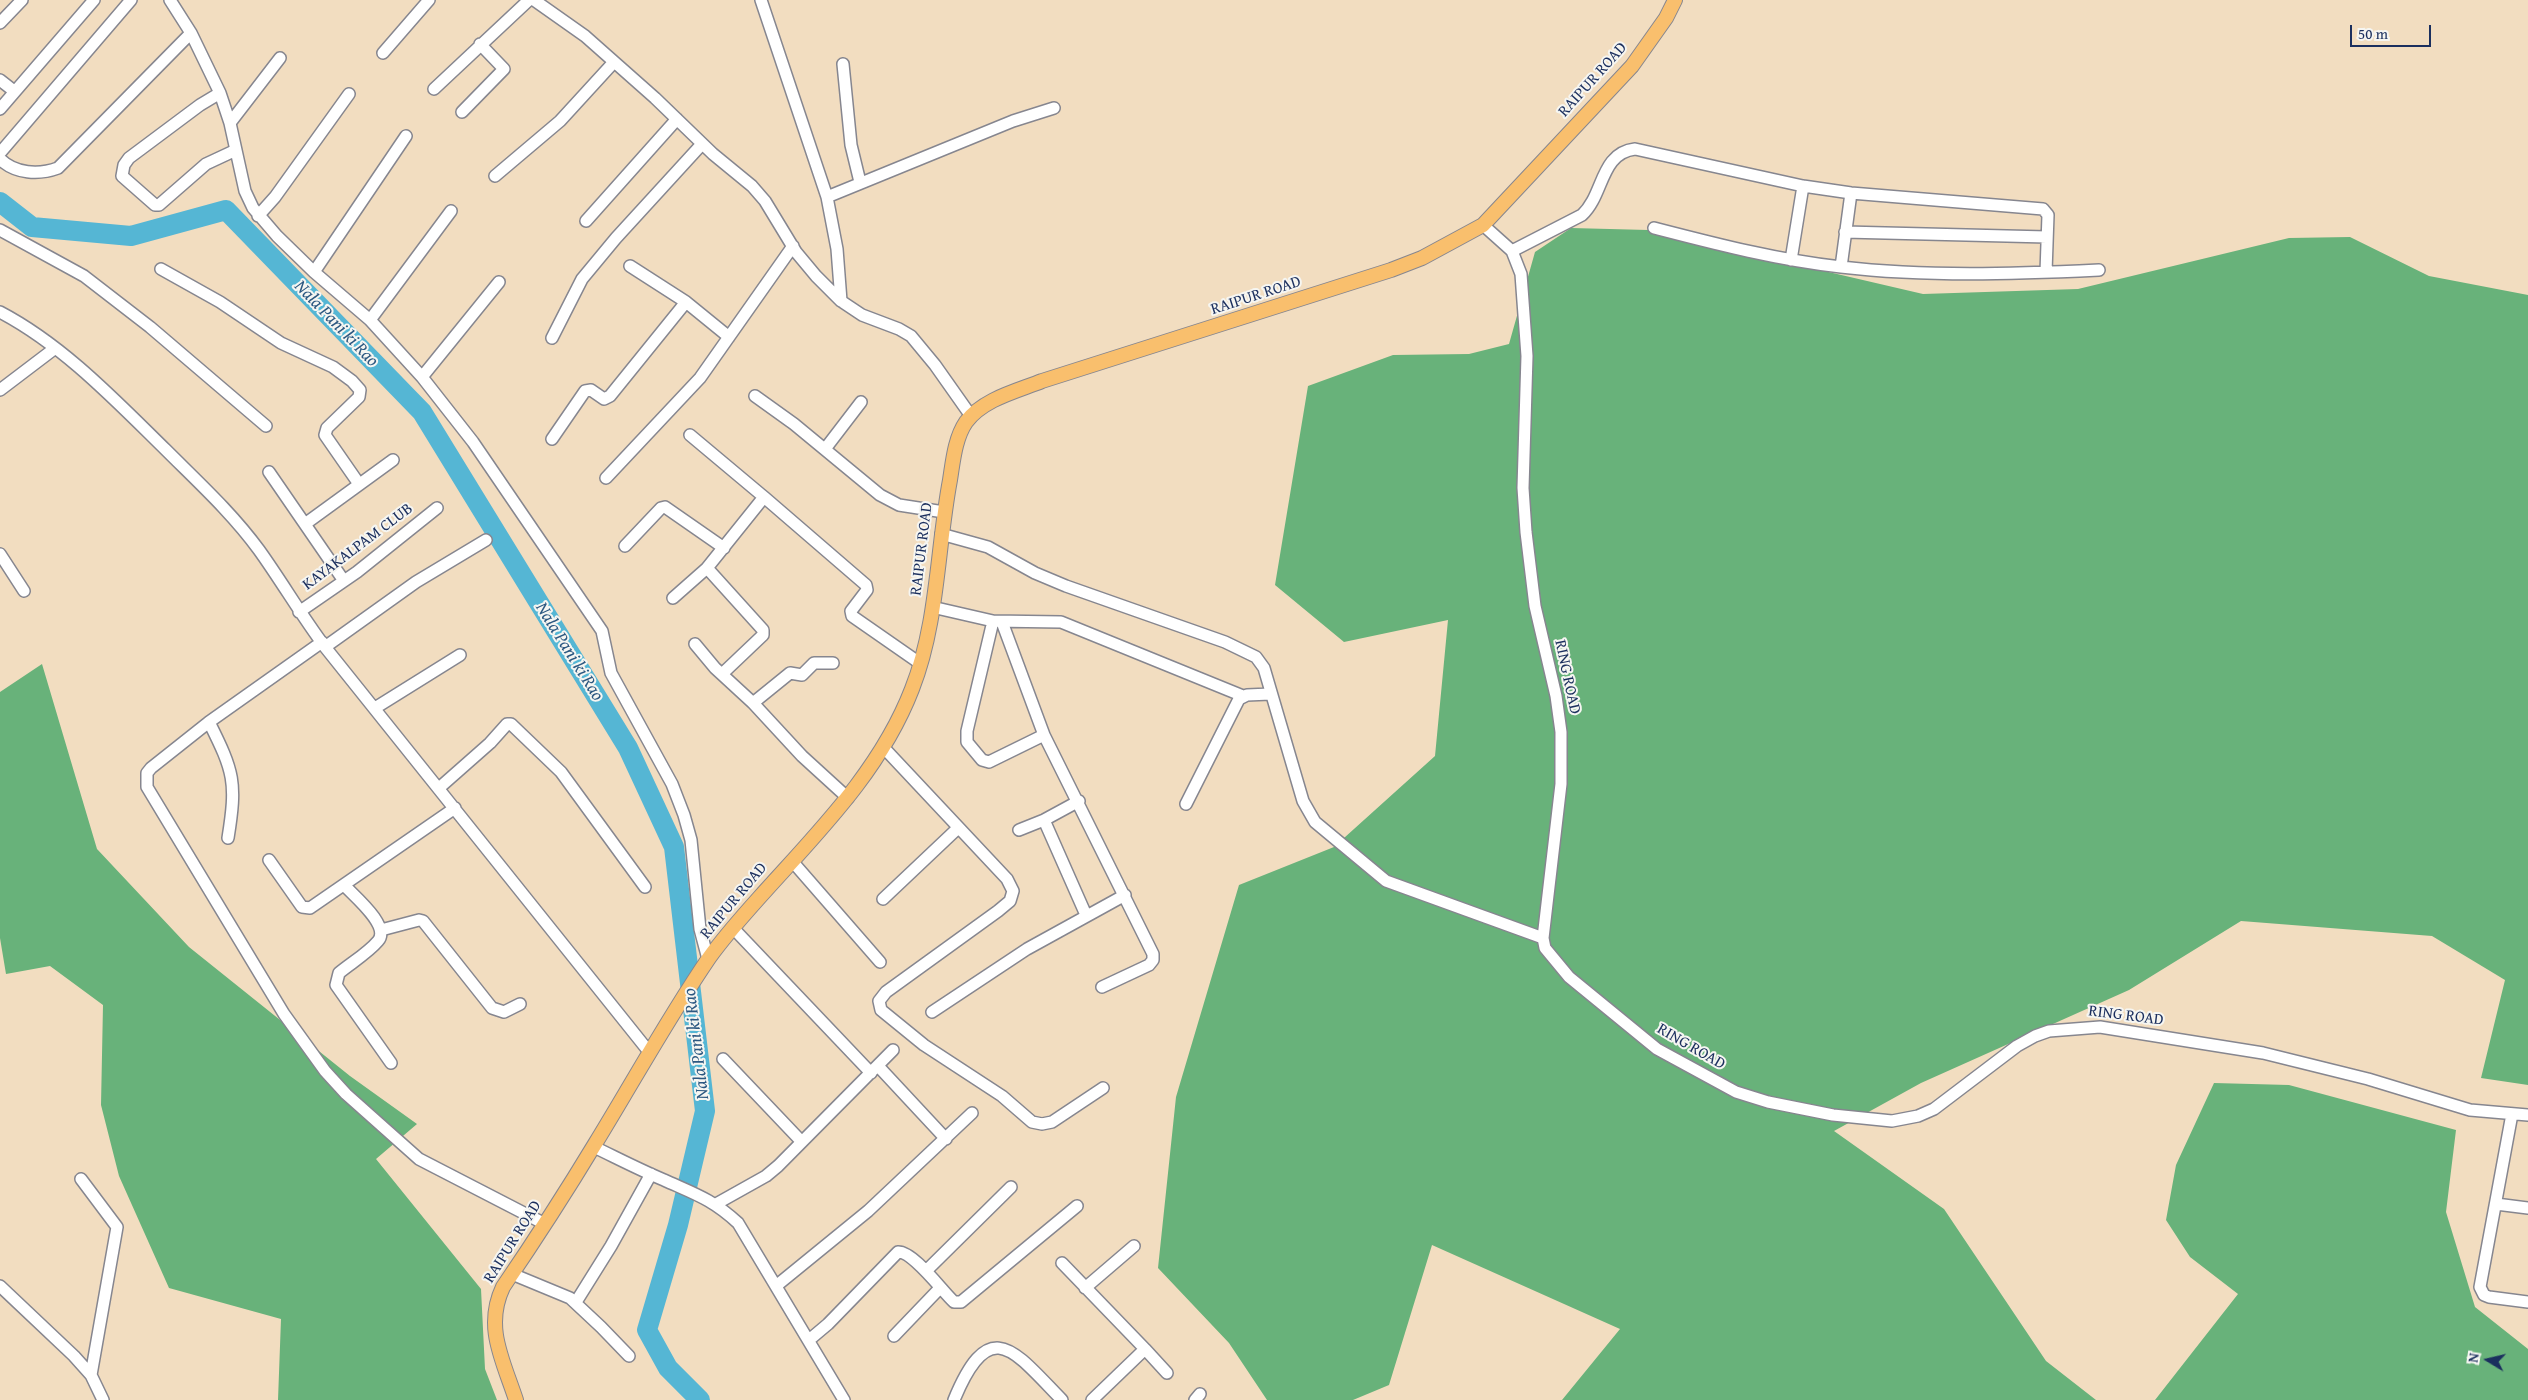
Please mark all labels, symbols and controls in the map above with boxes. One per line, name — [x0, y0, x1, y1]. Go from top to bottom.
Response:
scale bar — [2353, 15, 2434, 47]
text: 50 m — [2358, 23, 2388, 44]
street label: RAIPUR ROAD — [1555, 39, 1631, 121]
street label: RAIPUR ROAD — [1209, 272, 1303, 320]
water label: Nala Pani ki Rao — [289, 276, 383, 372]
street label: KAYAKALPAM CLUB — [299, 499, 417, 595]
street label: RAIPUR ROAD — [907, 501, 937, 597]
water label: Nala Pani ki Rao — [530, 599, 608, 705]
street label: RING ROAD — [1550, 638, 1584, 716]
street label: RAIPUR ROAD — [697, 859, 771, 943]
water label: Nala Pani ki Rao — [679, 987, 715, 1101]
street label: RING ROAD — [2087, 1002, 2165, 1030]
street label: RING ROAD — [1654, 1020, 1728, 1074]
street label: RAIPUR ROAD — [480, 1197, 546, 1287]
north arrow — [2463, 1335, 2513, 1385]
text: N — [2463, 1351, 2484, 1364]

